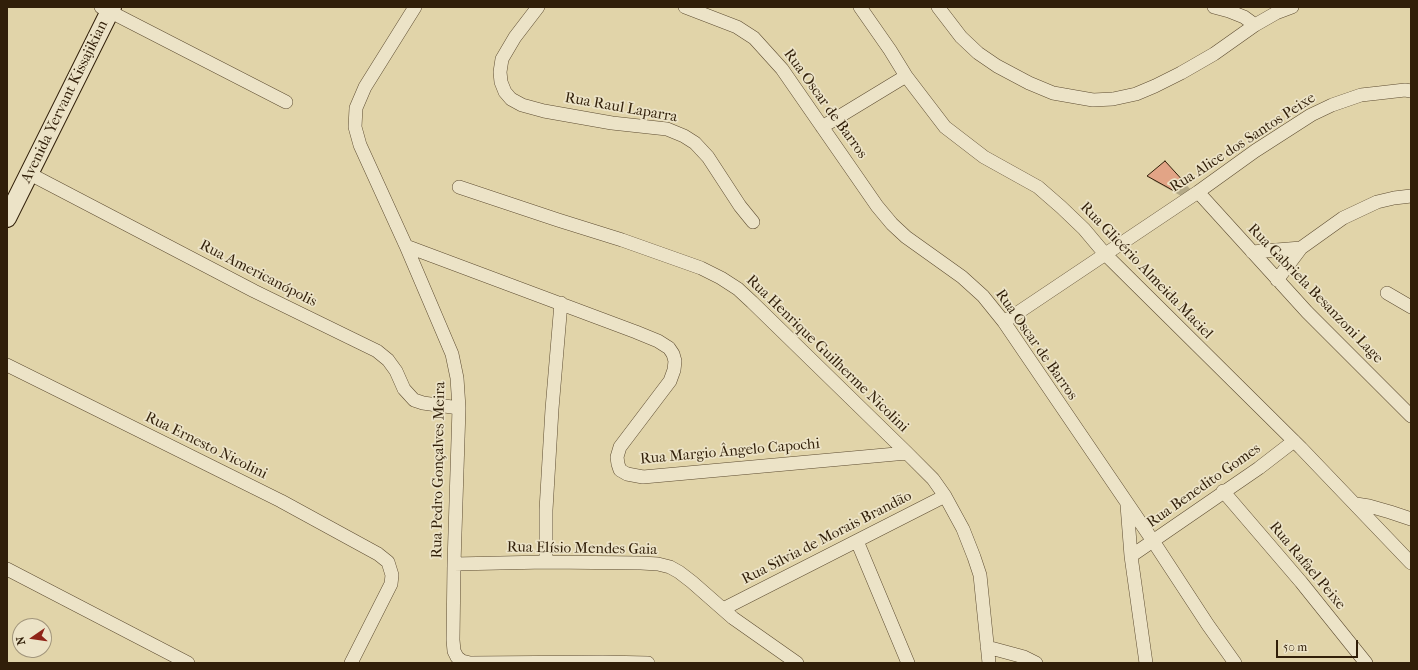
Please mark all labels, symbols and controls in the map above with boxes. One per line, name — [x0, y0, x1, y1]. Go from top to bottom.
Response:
street label: Avenida Yervant Kissajikian — [18, 18, 112, 186]
street label: Rua Oscar de Barros — [779, 46, 871, 162]
street label: Rua Raul Laparra — [563, 89, 679, 127]
street label: Rua Alice dos Santos Peixe — [1167, 89, 1319, 197]
street label: Rua Glicério Almeida Maciel — [1076, 199, 1216, 343]
street label: Rua Gabriela Besanzoni Lage — [1243, 220, 1387, 368]
street label: Rua Americanópolis — [196, 237, 320, 311]
street label: Rua Henrique Guilherme Nicolini — [742, 272, 912, 436]
street label: Rua Oscar de Barros — [991, 286, 1081, 404]
street label: Rua Pedro Gonçalves Meira — [428, 381, 450, 559]
street label: Rua Ernesto Nicolini — [142, 409, 270, 483]
street label: Rua Margio Ângelo Capochi — [639, 435, 821, 469]
street label: Rua Benedito Gomes — [1144, 440, 1264, 532]
street label: Rua Silvia de Morais Brandão — [739, 487, 915, 589]
street label: Rua Rafael Peixe — [1265, 518, 1349, 614]
street label: Rua Elísio Mendes Gaia — [507, 539, 657, 559]
north arrow — [12, 618, 52, 658]
scale bar — [1278, 632, 1360, 658]
text: N — [14, 635, 28, 646]
text: 50 m — [1283, 640, 1307, 654]

